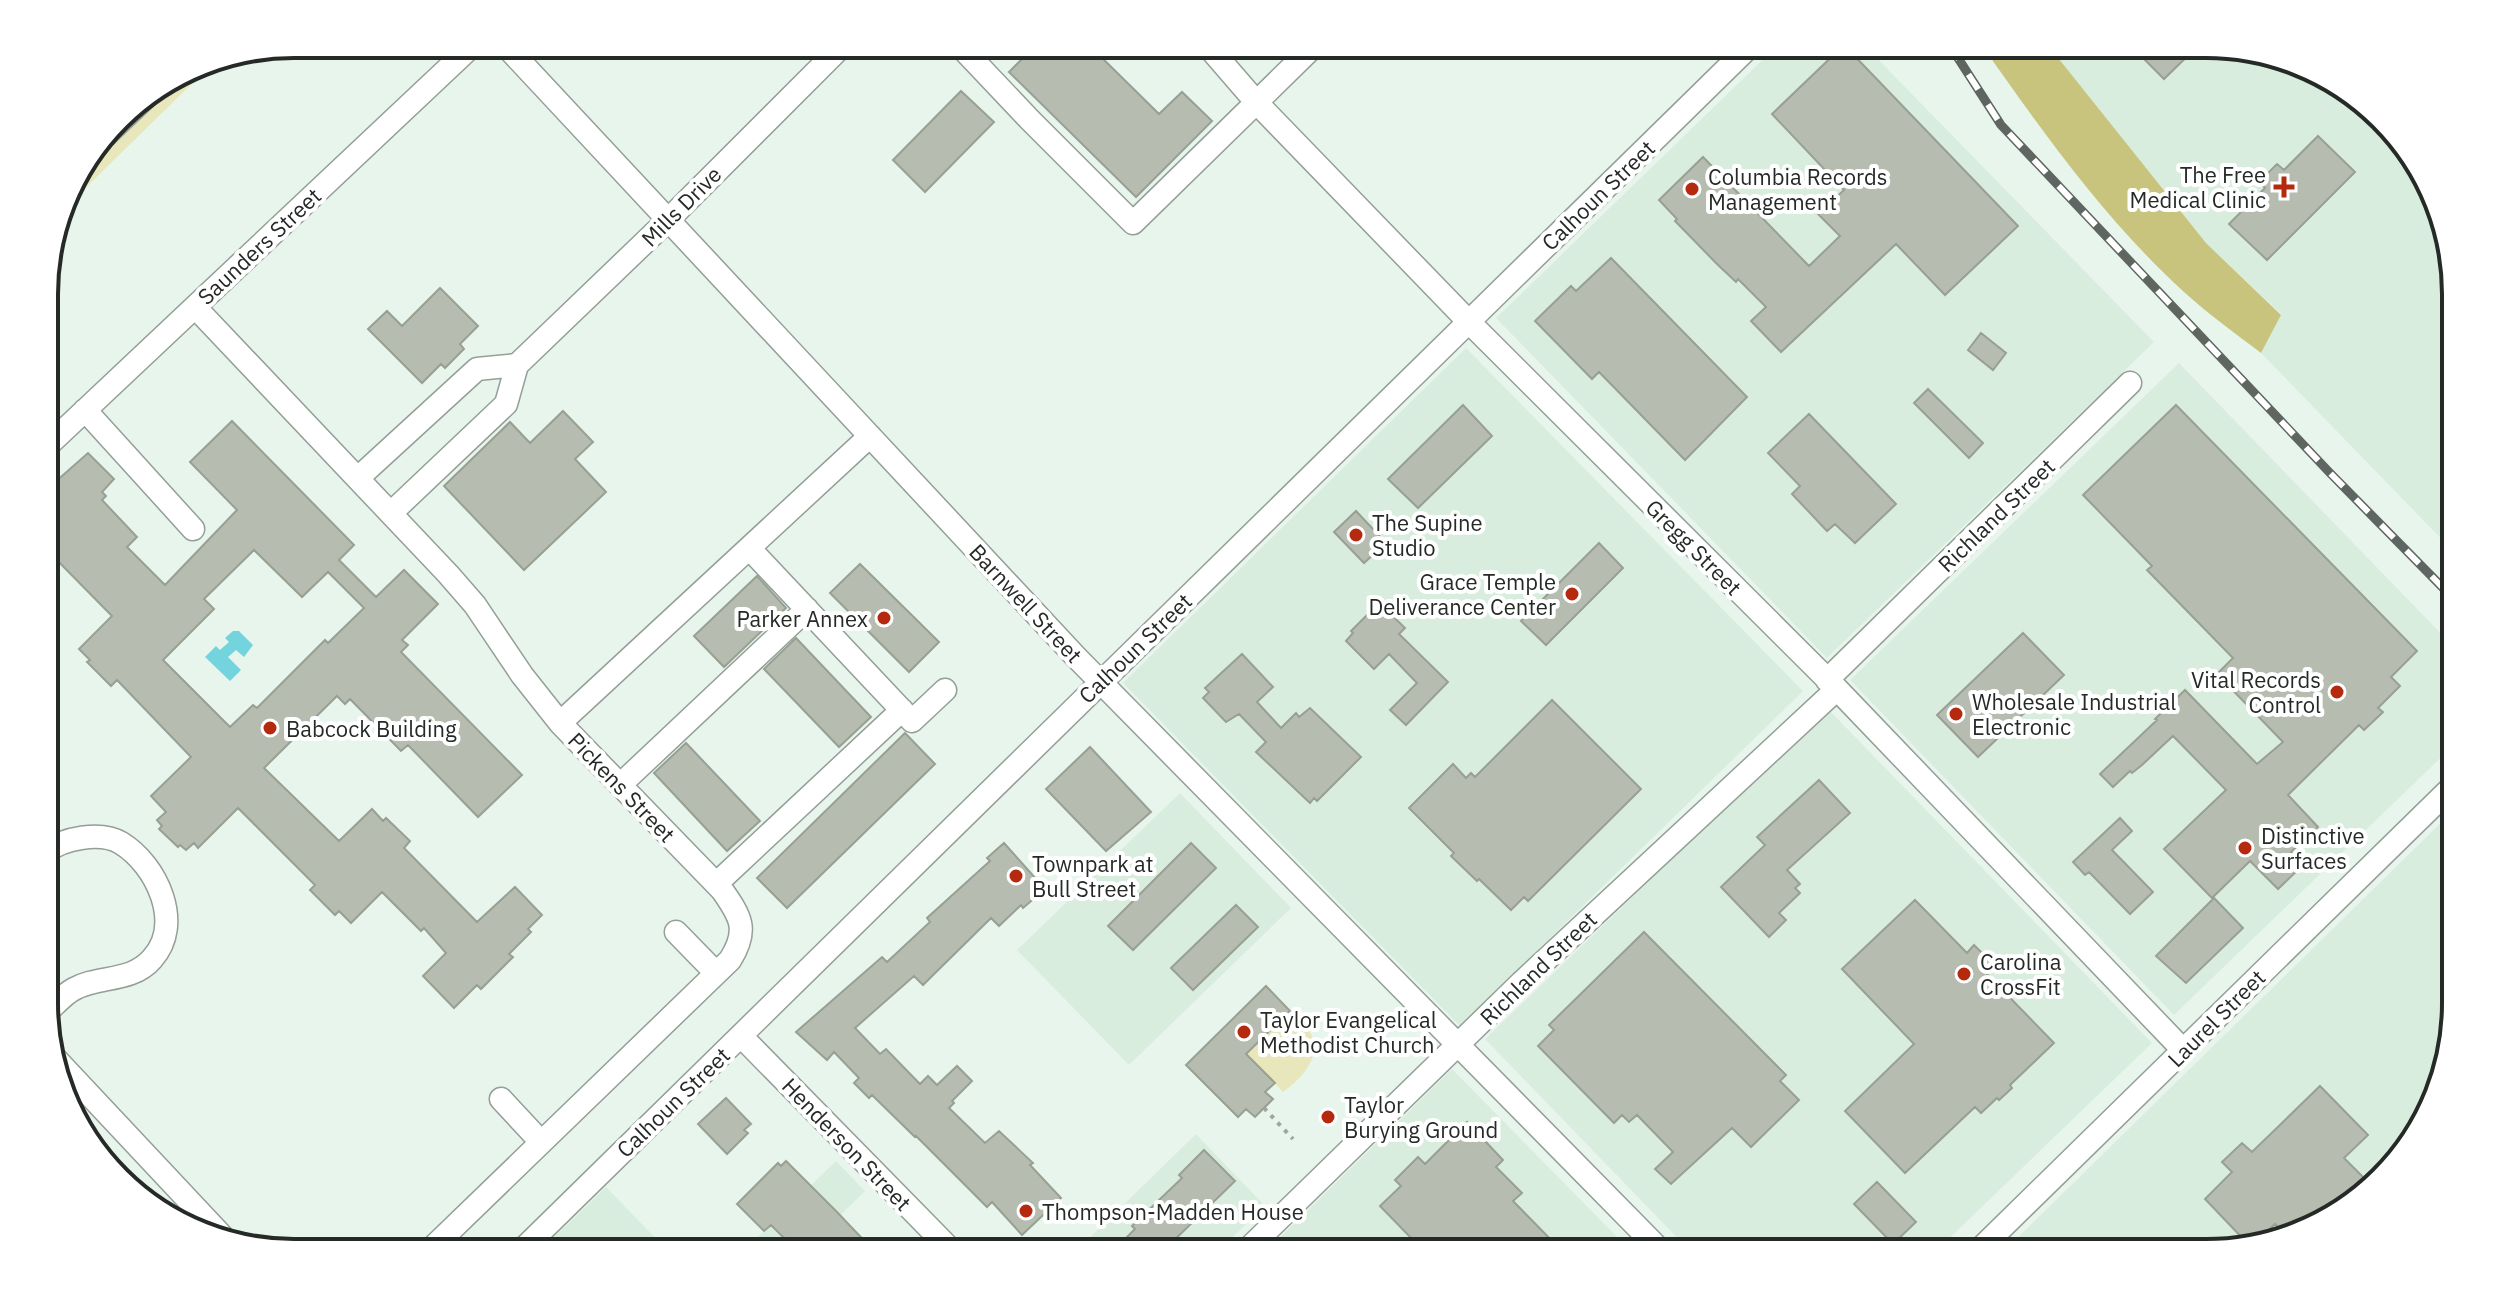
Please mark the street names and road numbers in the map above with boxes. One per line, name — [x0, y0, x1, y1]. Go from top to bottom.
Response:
street label: Calhoun Street — [1535, 134, 1661, 256]
street label: Mills Drive — [635, 160, 727, 252]
street label: Saunders Street — [191, 181, 327, 311]
street label: Richland Street — [1931, 452, 2061, 578]
street label: Gregg Street — [1640, 493, 1748, 601]
street label: Barnwell Street — [963, 537, 1089, 669]
street label: Calhoun Street — [1072, 587, 1198, 709]
street label: Pickens Street — [562, 726, 682, 848]
street label: Richland Street — [1473, 905, 1603, 1031]
street label: Laurel Street — [2161, 963, 2271, 1073]
street label: Calhoun Street — [610, 1041, 736, 1163]
street label: Henderson Street — [776, 1071, 918, 1217]

